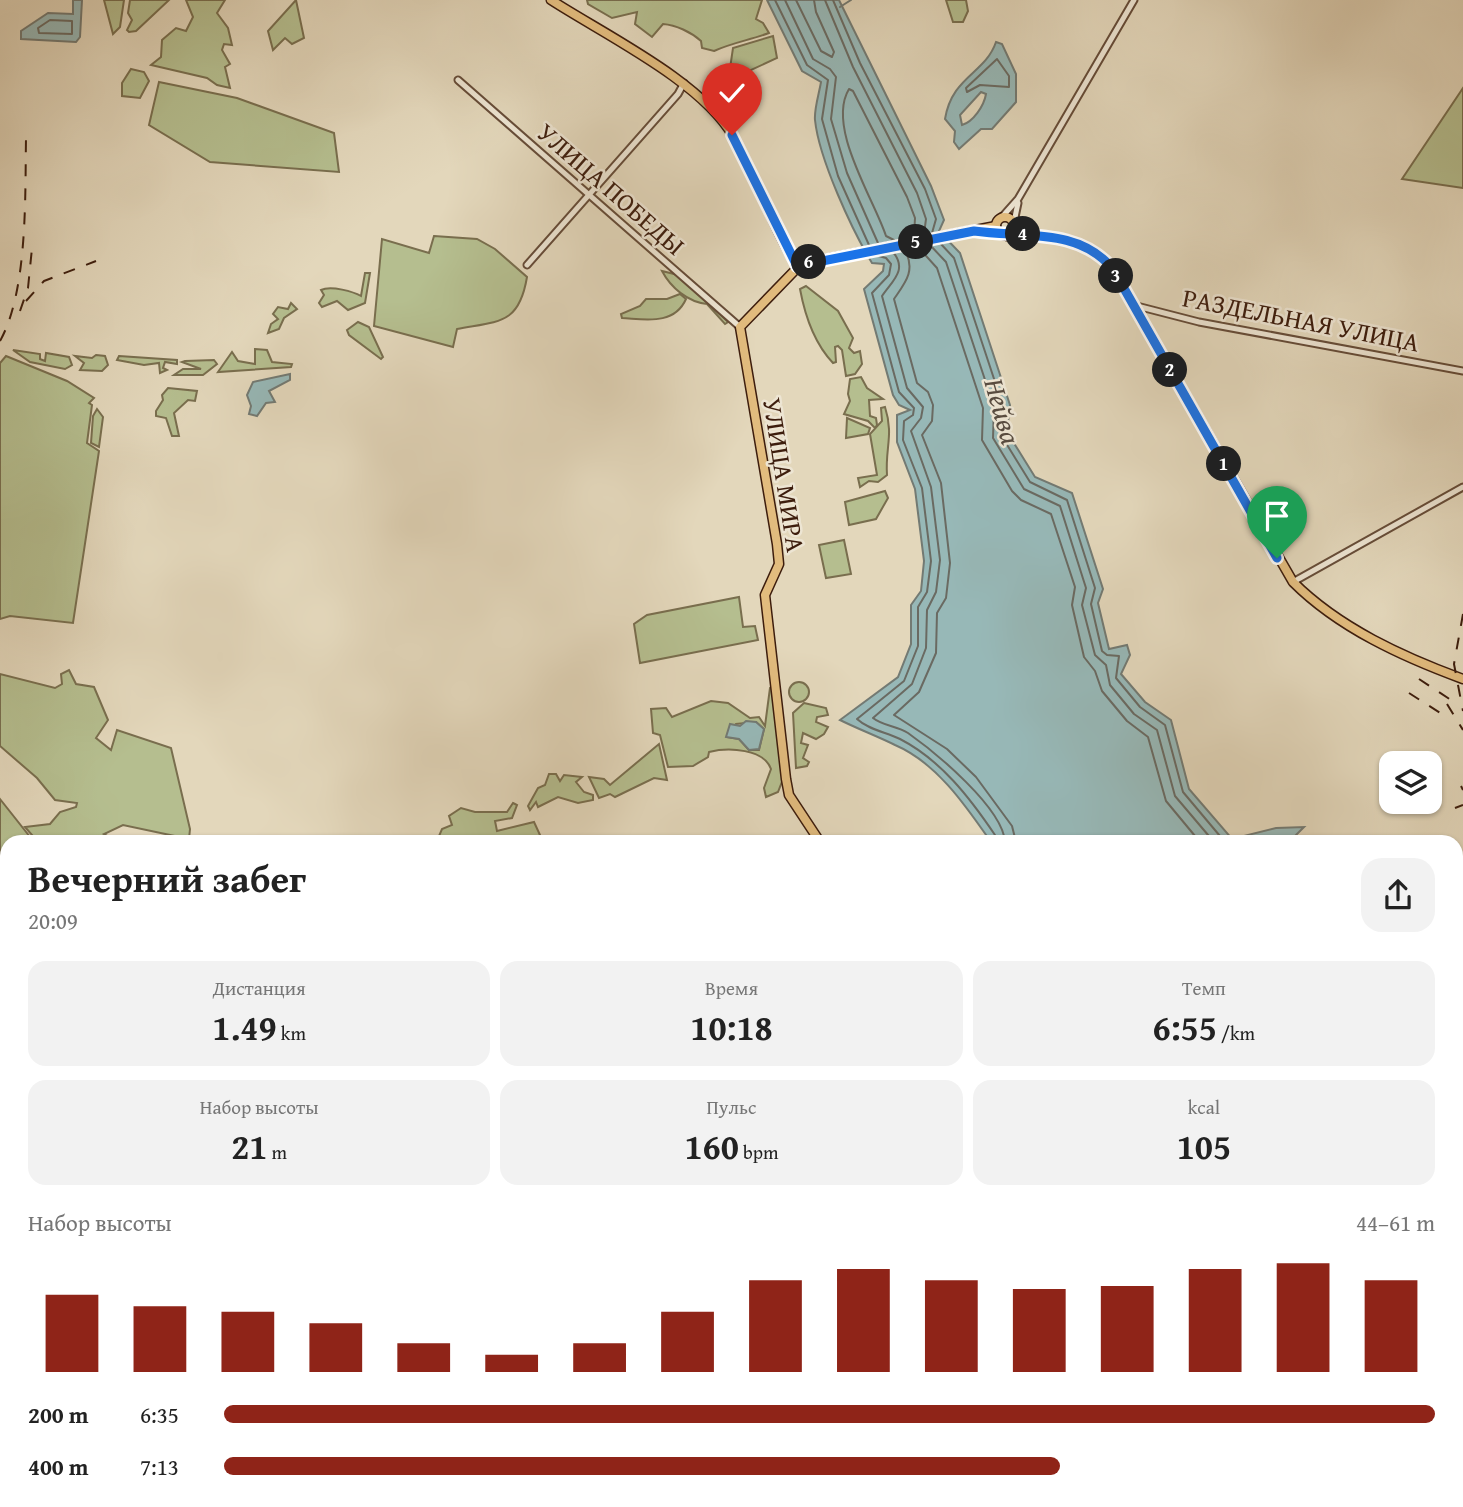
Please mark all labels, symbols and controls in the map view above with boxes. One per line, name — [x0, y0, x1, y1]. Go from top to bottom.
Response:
pin — [702, 63, 762, 135]
icon: check — [713, 74, 751, 112]
street label: УЛИЦА ПОБЕДЫ — [529, 113, 694, 264]
pin: 4 — [1006, 216, 1040, 252]
text: 4 — [1018, 219, 1027, 247]
pin: 5 — [898, 224, 934, 260]
text: 5 — [911, 227, 920, 255]
pin: 6 — [792, 244, 826, 280]
text: 6 — [804, 247, 813, 275]
pin: 3 — [1098, 258, 1134, 294]
text: 3 — [1111, 261, 1120, 289]
street label: РАЗДЕЛЬНАЯ УЛИЦА — [1179, 277, 1423, 362]
pin: 2 — [1152, 352, 1188, 388]
text: 2 — [1165, 355, 1174, 383]
water label: Нейва — [974, 373, 1032, 449]
street label: УЛИЦА МИРА — [753, 395, 816, 555]
pin: 1 — [1206, 447, 1242, 482]
text: 1 — [1219, 449, 1228, 477]
pin — [1247, 486, 1307, 558]
icon: arrive — [1258, 497, 1296, 535]
map controls — [1379, 751, 1442, 814]
button: layers — [1379, 751, 1442, 814]
text: Вечерний забег — [28, 850, 306, 906]
button: share — [1361, 858, 1435, 932]
text: 20:09 — [28, 904, 78, 937]
text: Дистанция — [213, 974, 306, 1002]
text: Время — [705, 974, 758, 1002]
text: Темп — [1182, 974, 1226, 1002]
text: 1.49 — [212, 1002, 277, 1053]
text: 10:18 — [690, 1002, 773, 1053]
text: 6:55 — [1153, 1002, 1217, 1053]
text: km — [277, 1019, 306, 1047]
text: /km — [1217, 1019, 1255, 1047]
text: Набор высоты — [200, 1093, 319, 1121]
text: Пульс — [707, 1093, 756, 1121]
text: kcal — [1188, 1093, 1220, 1121]
text: 21 — [231, 1121, 267, 1172]
text: 160 — [684, 1121, 739, 1172]
text: 105 — [1177, 1121, 1231, 1172]
text: m — [267, 1138, 287, 1166]
text: bpm — [739, 1138, 779, 1166]
text: Набор высоты — [28, 1206, 172, 1239]
text: 44–61 m — [1356, 1206, 1435, 1239]
text: 200 m — [28, 1398, 89, 1431]
text: 6:35 — [140, 1398, 179, 1431]
text: 400 m — [28, 1450, 89, 1483]
text: 7:13 — [140, 1450, 179, 1483]

